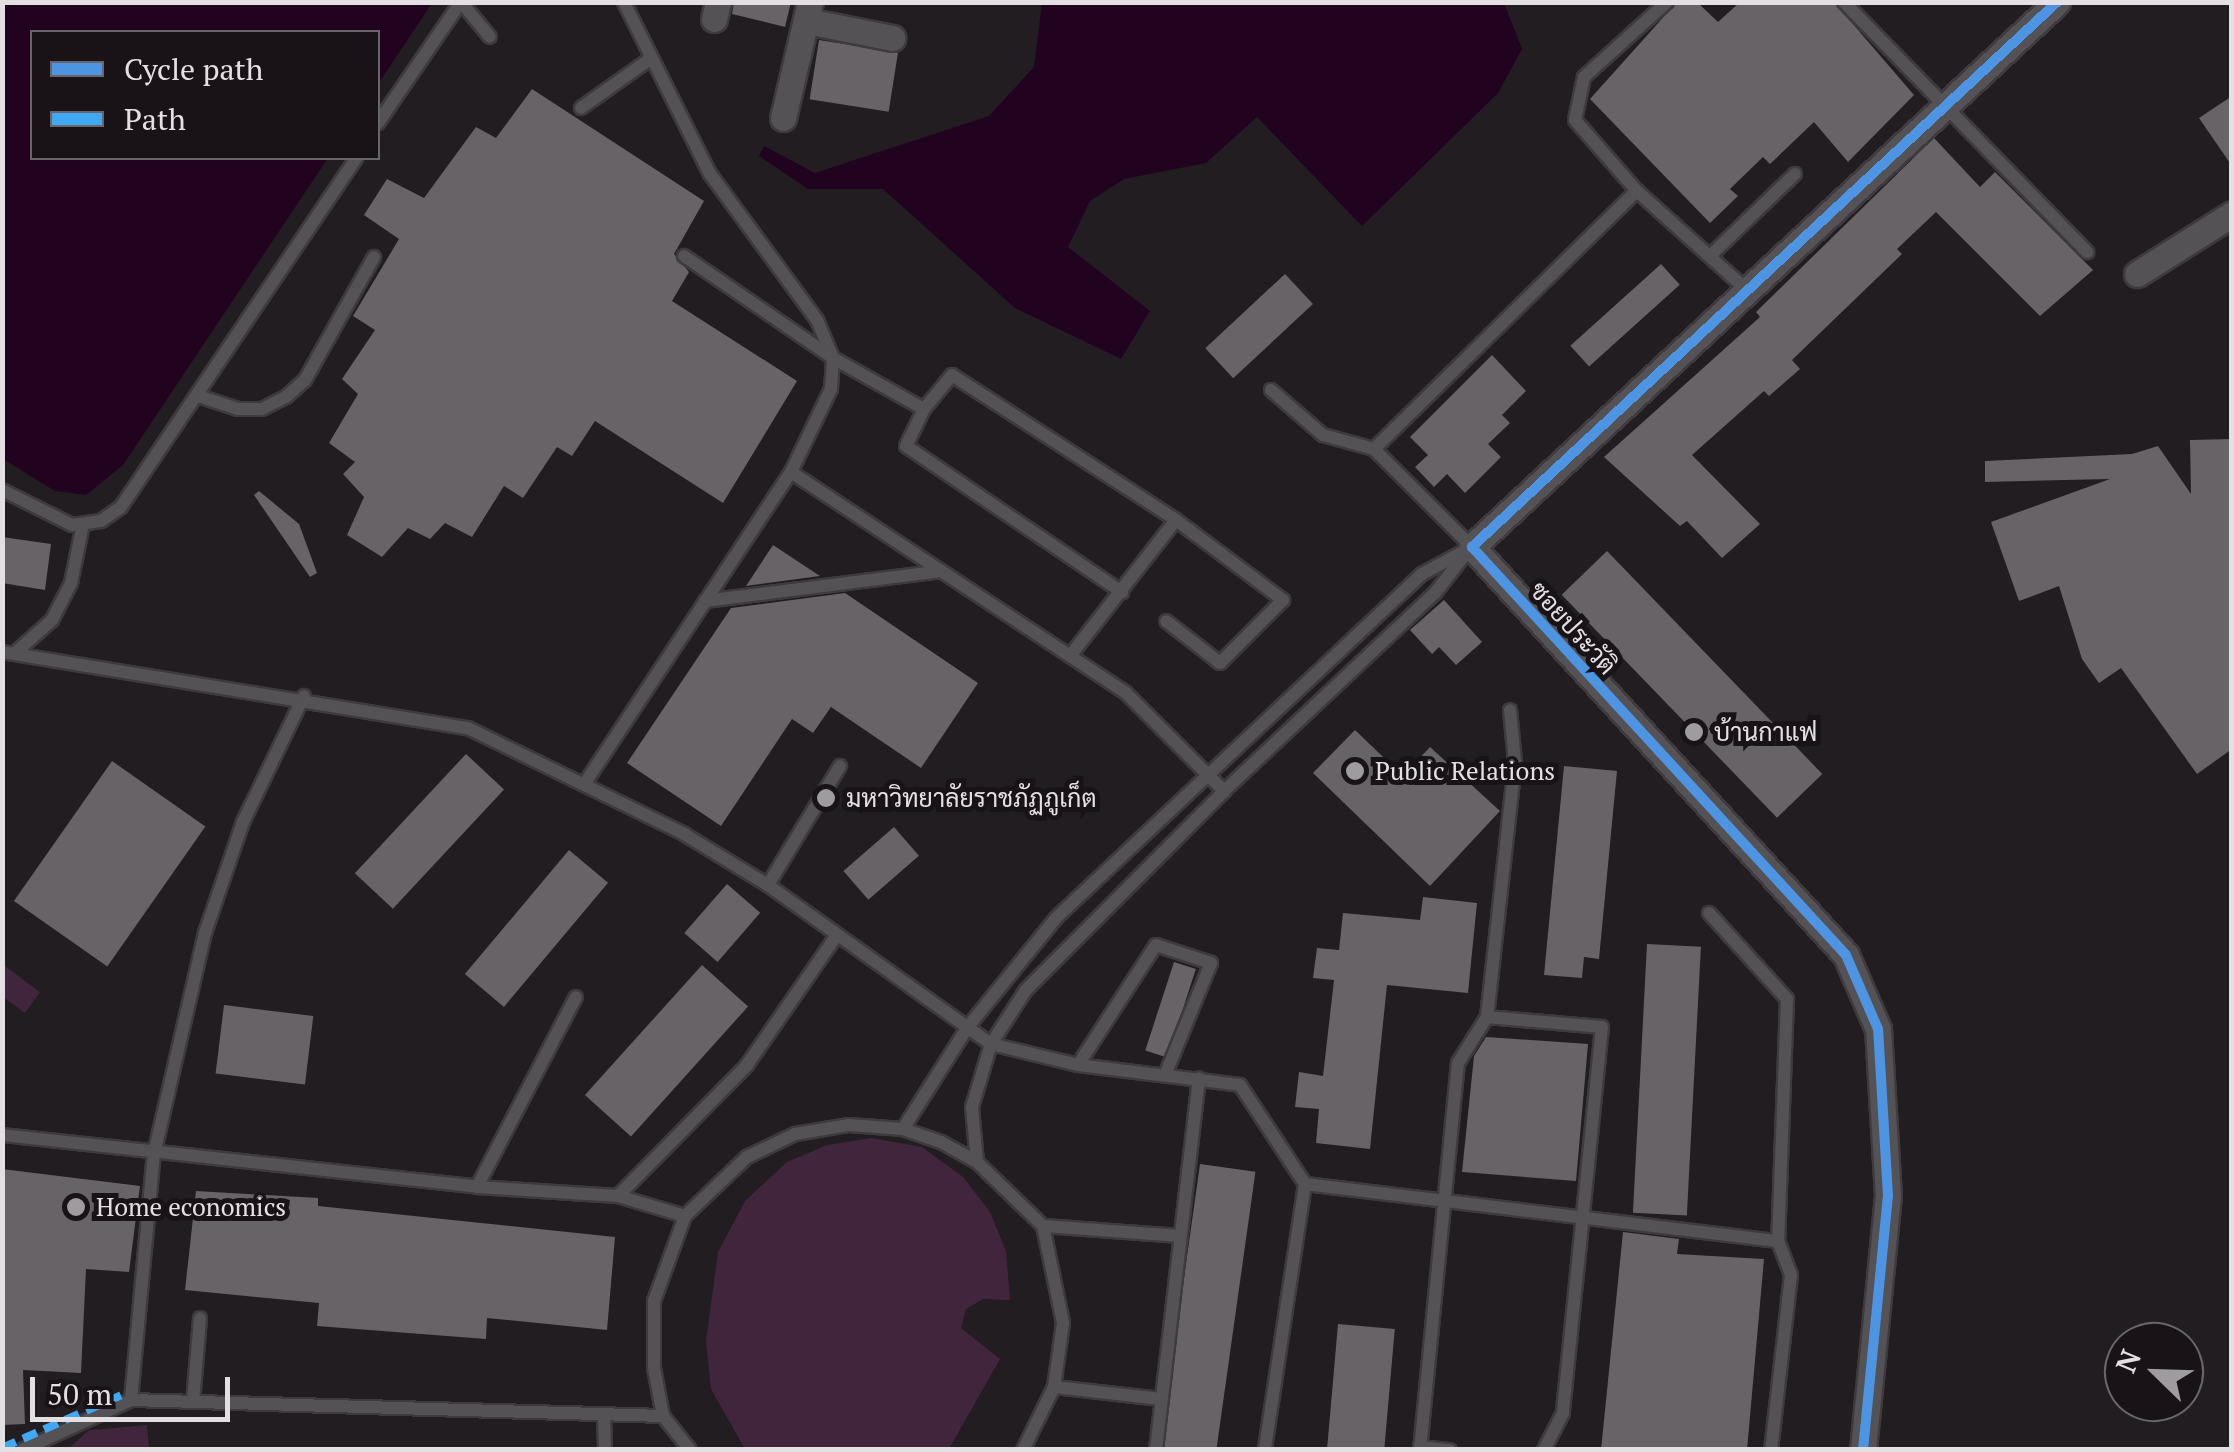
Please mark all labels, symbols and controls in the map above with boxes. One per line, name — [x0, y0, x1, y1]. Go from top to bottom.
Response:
legend — [30, 30, 380, 160]
text: Cycle path — [124, 49, 263, 89]
text: Path — [124, 99, 186, 139]
street label: ซอยประวัติ — [1524, 576, 1622, 680]
place label: บ้านกาแฟ — [1714, 717, 1817, 747]
marker: บ้านกาแฟ — [1683, 721, 1705, 743]
place label: Public Relations — [1375, 756, 1555, 786]
marker: Public Relations — [1344, 760, 1366, 782]
place label: มหาวิทยาลัยราชภัฏภูเก็ต — [846, 783, 1097, 813]
marker: มหาวิทยาลัยราชภัฏภูเก็ต — [815, 787, 837, 809]
place label: Home economics — [96, 1192, 286, 1222]
marker: Home economics — [65, 1196, 87, 1218]
north arrow — [2104, 1322, 2204, 1422]
text: N — [2107, 1344, 2149, 1378]
scale bar — [35, 1357, 235, 1419]
text: 50 m — [47, 1374, 112, 1414]

